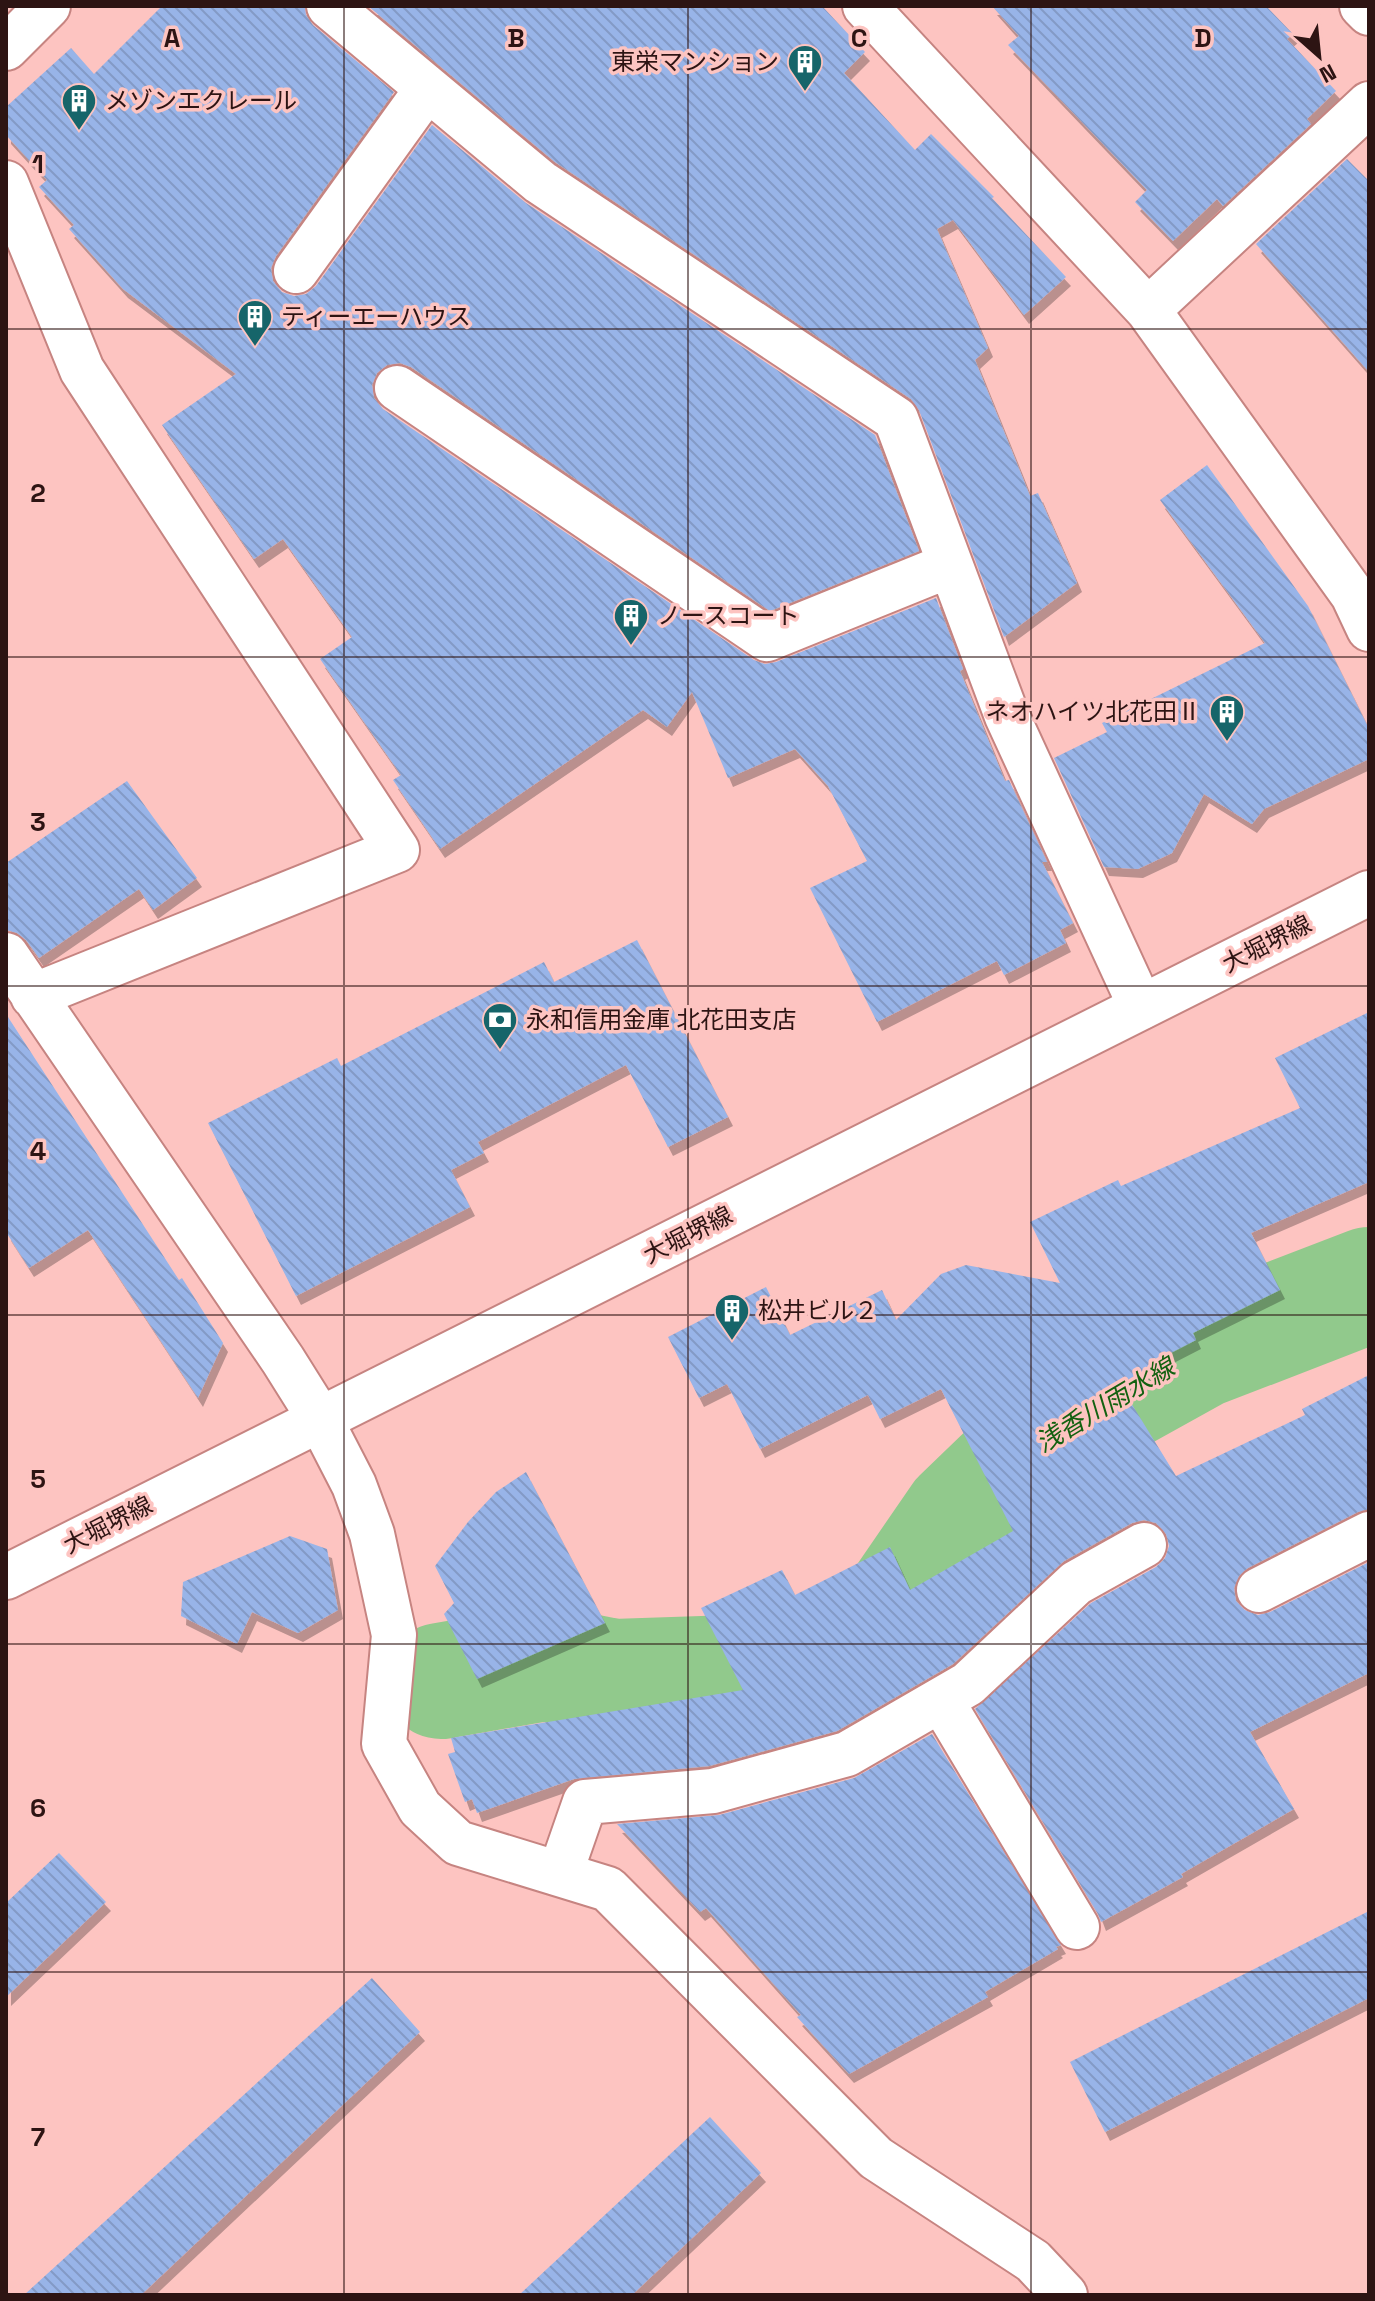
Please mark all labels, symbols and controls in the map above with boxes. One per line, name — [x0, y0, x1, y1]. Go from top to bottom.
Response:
north arrow — [1279, 16, 1359, 96]
text: A — [164, 21, 181, 55]
text: B — [507, 21, 525, 55]
text: C — [851, 21, 867, 55]
text: D — [1194, 21, 1212, 55]
building icon: 東栄マンション — [786, 43, 824, 93]
place label: 東栄マンション — [611, 46, 779, 77]
text: N — [1315, 58, 1341, 90]
building icon: メゾンエクレール — [60, 82, 98, 132]
place label: メゾンエクレール — [105, 85, 297, 116]
text: 1 — [32, 147, 44, 181]
building icon: ティーエーハウス — [236, 298, 274, 348]
place label: ティーエーハウス — [281, 301, 471, 332]
text: 2 — [30, 476, 46, 510]
building icon: ノースコート — [612, 597, 650, 647]
place label: ノースコート — [657, 600, 800, 631]
building icon: ネオハイツ北花田Ⅱ — [1208, 693, 1246, 743]
place label: ネオハイツ北花田Ⅱ — [985, 696, 1201, 727]
text: 3 — [30, 805, 46, 839]
street label: 大堀堺線 — [1217, 908, 1317, 979]
bank icon: 永和信用金庫 北花田支店 — [481, 1001, 519, 1051]
place label: 永和信用金庫 北花田支店 — [526, 1004, 796, 1035]
text: 4 — [30, 1134, 46, 1168]
street label: 大堀堺線 — [638, 1199, 738, 1270]
building icon: 松井ビル２ — [713, 1292, 751, 1342]
place label: 松井ビル２ — [758, 1295, 878, 1326]
water label: 浅香川雨水線 — [1029, 1349, 1183, 1460]
text: 5 — [30, 1462, 46, 1496]
street label: 大堀堺線 — [58, 1489, 158, 1560]
text: 6 — [30, 1791, 46, 1825]
text: 7 — [31, 2120, 45, 2154]

